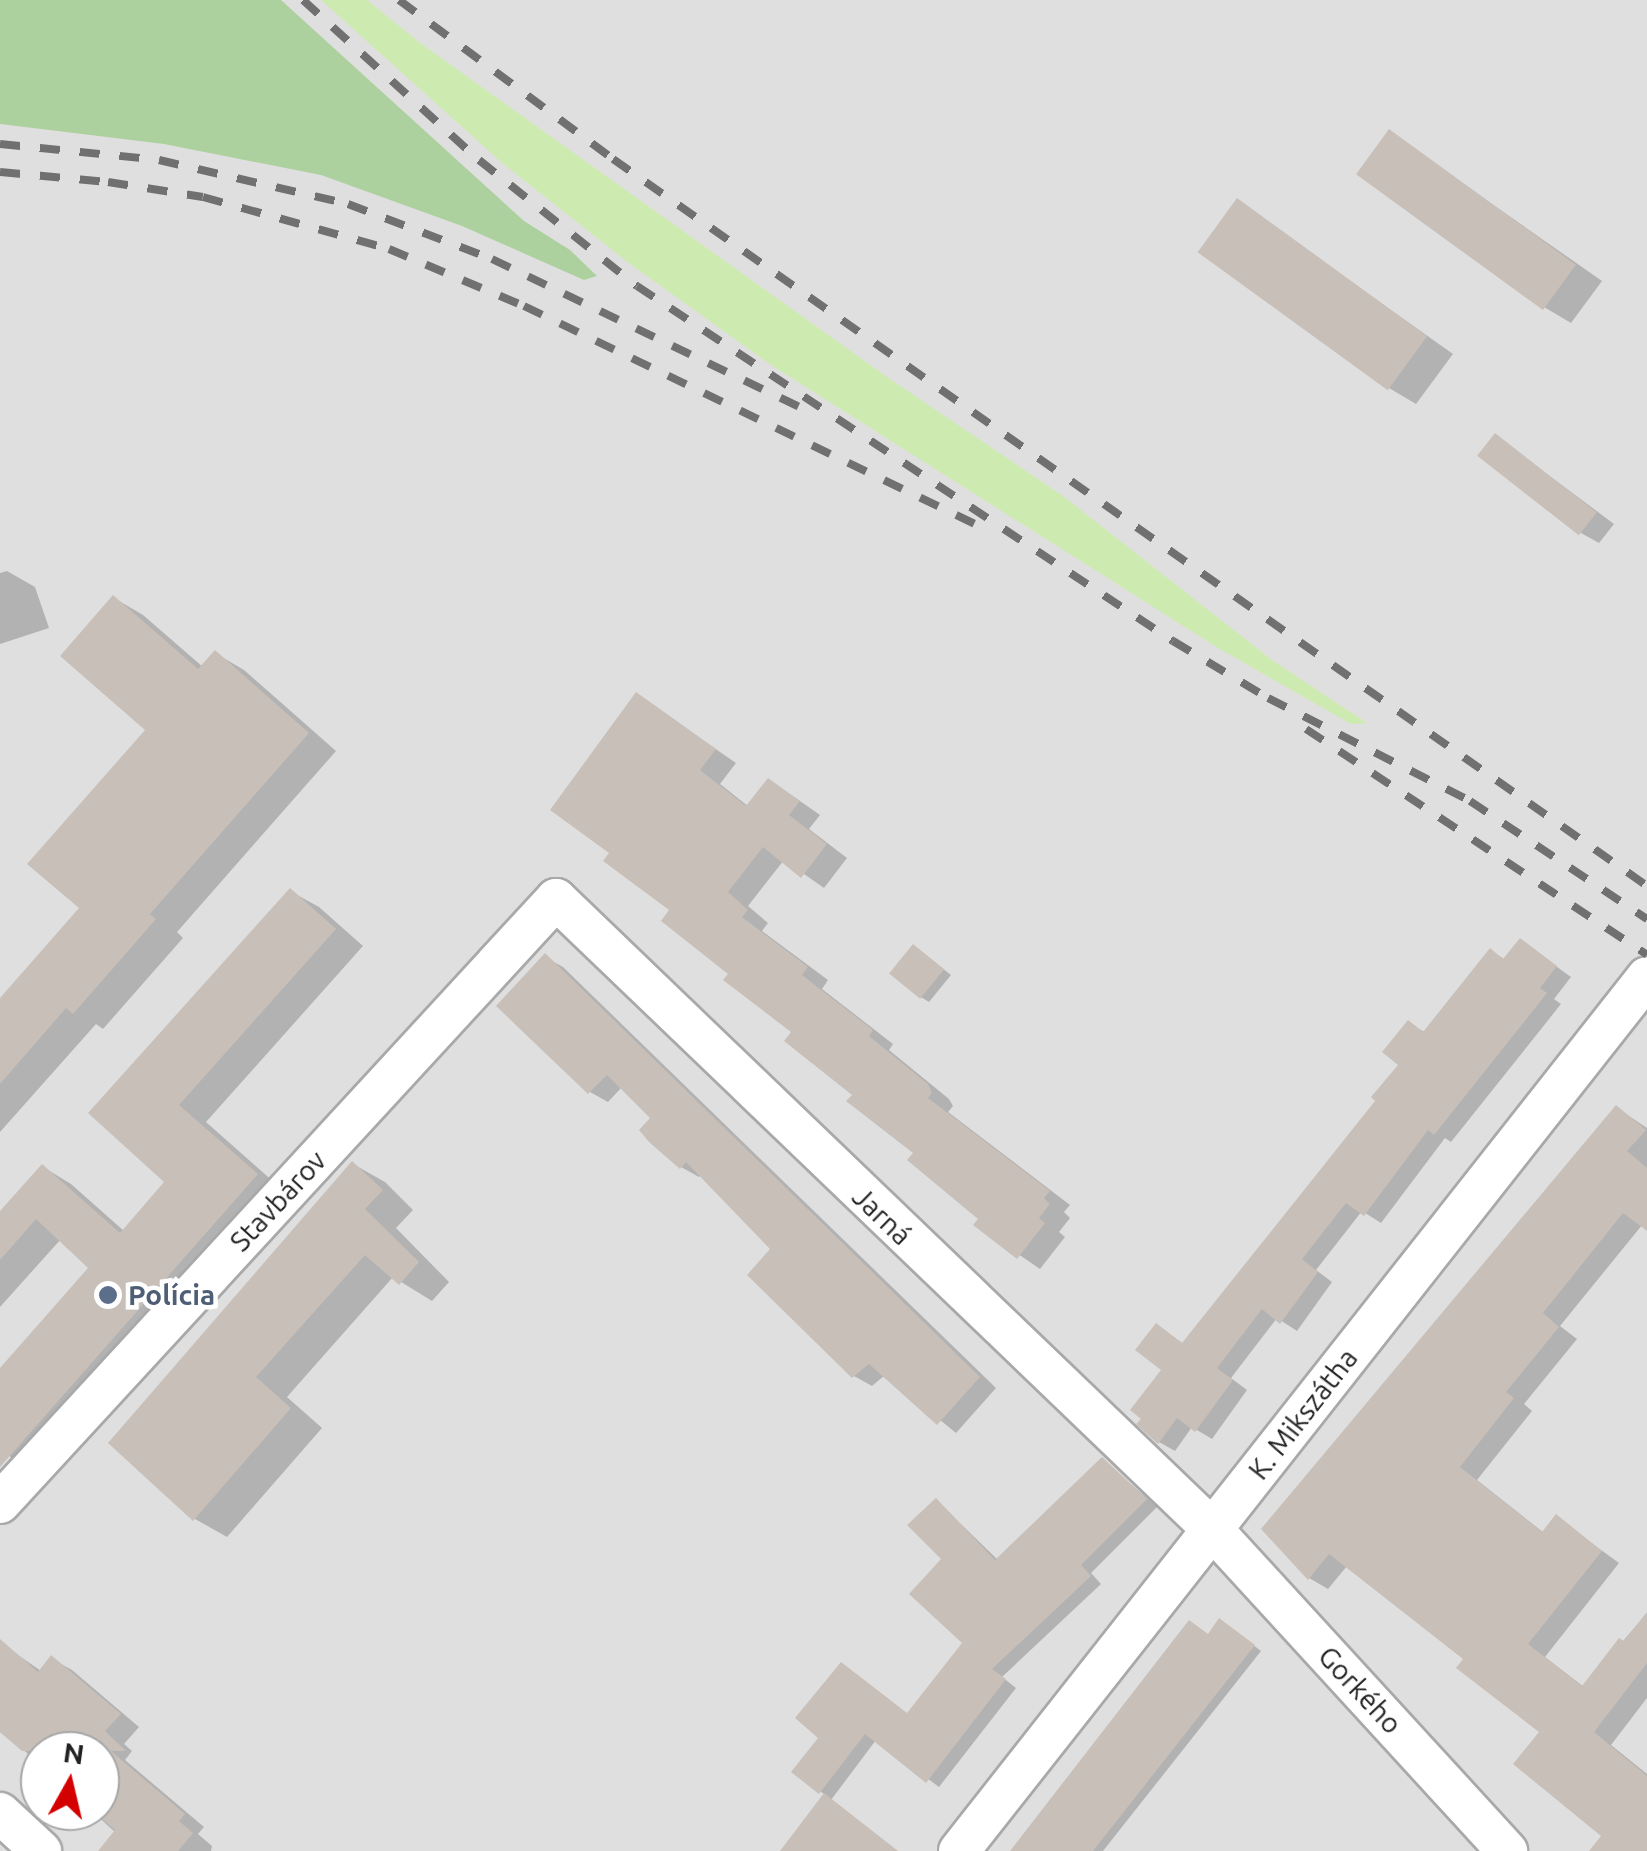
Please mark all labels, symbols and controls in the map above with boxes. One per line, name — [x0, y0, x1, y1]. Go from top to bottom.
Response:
street label: Stavbárov — [223, 1144, 333, 1258]
street label: Jarná — [845, 1180, 919, 1252]
place label: Polícia — [128, 1278, 215, 1312]
marker: Polícia — [97, 1284, 119, 1306]
street label: K. Mikszátha — [1241, 1342, 1365, 1486]
street label: Gorkého — [1311, 1639, 1409, 1741]
north arrow — [20, 1731, 120, 1831]
text: N — [61, 1736, 86, 1770]

